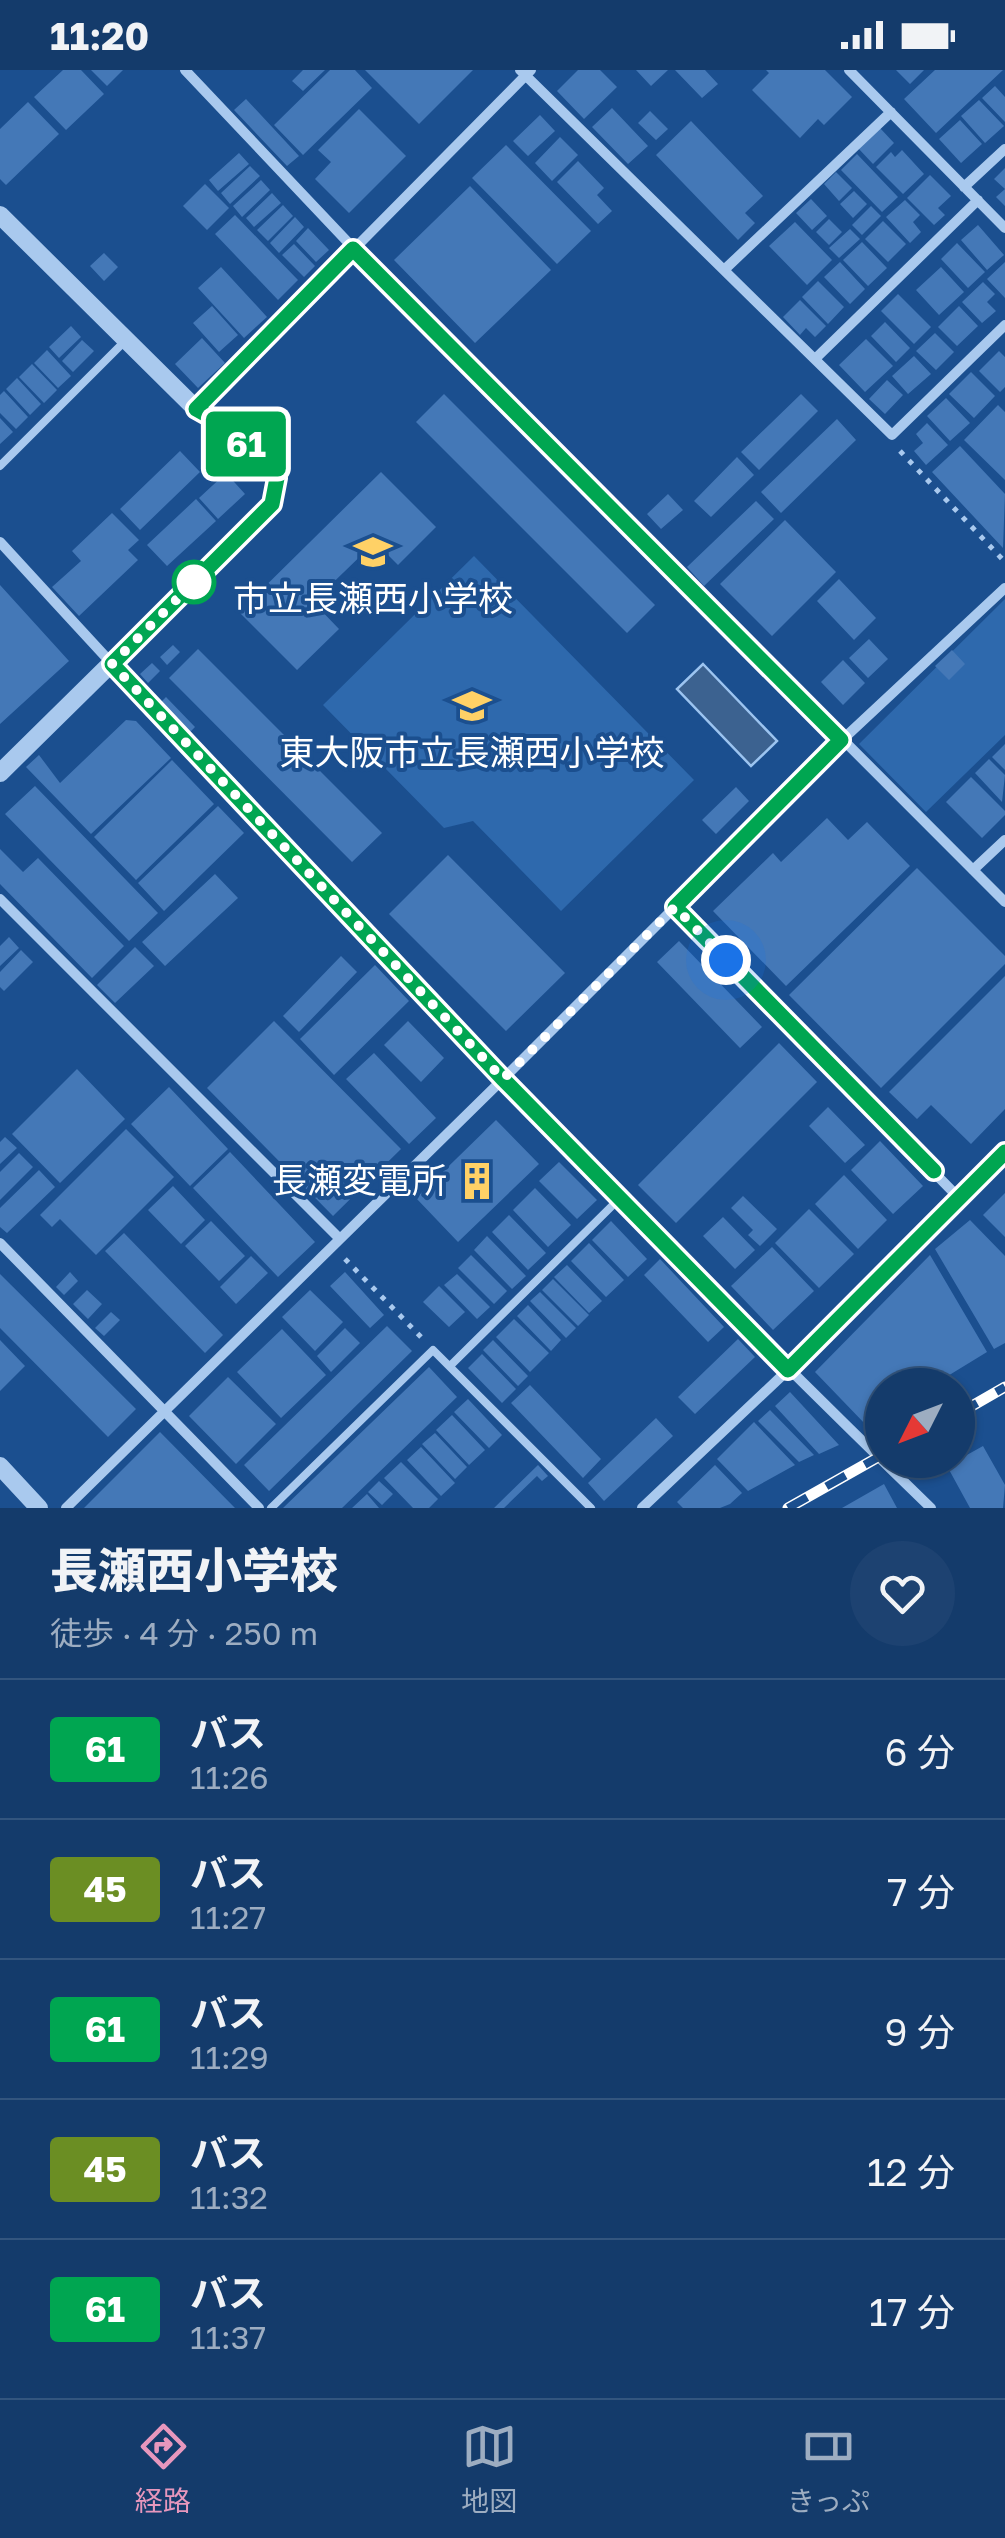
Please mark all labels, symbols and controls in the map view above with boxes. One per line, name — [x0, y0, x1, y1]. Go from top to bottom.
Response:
text: 11:20 — [50, 13, 149, 58]
line badge: 61 — [201, 412, 291, 476]
text: 61 — [226, 423, 266, 465]
school or university icon: 市立長瀬西小学校 — [352, 531, 394, 573]
unlabelled marker — [173, 561, 215, 603]
place label: 市立長瀬西小学校 — [233, 577, 513, 619]
school or university icon: 東大阪市立長瀬西小学校 — [451, 685, 493, 727]
place label: 東大阪市立長瀬西小学校 — [279, 731, 665, 773]
your location — [701, 935, 751, 985]
place label: 長瀬変電所 — [272, 1159, 447, 1201]
building icon: 長瀬変電所 — [456, 1160, 498, 1202]
north arrow — [865, 1368, 975, 1478]
map controls — [865, 1368, 975, 1478]
text: 長瀬西小学校 — [50, 1541, 338, 1599]
button: heart — [850, 1541, 955, 1646]
text: 徒歩 · 4 分 · 250 m — [50, 1614, 318, 1652]
text: バス — [190, 1710, 266, 1755]
text: 61 — [85, 1728, 125, 1770]
text: 6 分 — [885, 1729, 955, 1774]
text: 11:26 — [190, 1758, 269, 1796]
text: バス — [190, 1850, 266, 1895]
text: 45 — [83, 1868, 127, 1910]
text: 7 分 — [887, 1869, 955, 1914]
text: 11:27 — [190, 1898, 266, 1936]
text: バス — [190, 1990, 266, 2035]
text: 61 — [85, 2008, 125, 2050]
text: 9 分 — [885, 2009, 955, 2054]
text: 11:29 — [190, 2038, 269, 2076]
text: バス — [190, 2130, 266, 2175]
text: 45 — [83, 2148, 127, 2190]
text: 12 分 — [867, 2149, 955, 2194]
text: 11:32 — [190, 2178, 268, 2216]
text: バス — [190, 2270, 266, 2315]
text: 61 — [85, 2288, 125, 2330]
text: 17 分 — [869, 2289, 955, 2334]
text: 11:37 — [190, 2318, 266, 2356]
tab: 経路 — [135, 2419, 191, 2519]
tab: 地図 — [461, 2419, 517, 2519]
tab: きっぷ — [787, 2419, 870, 2519]

